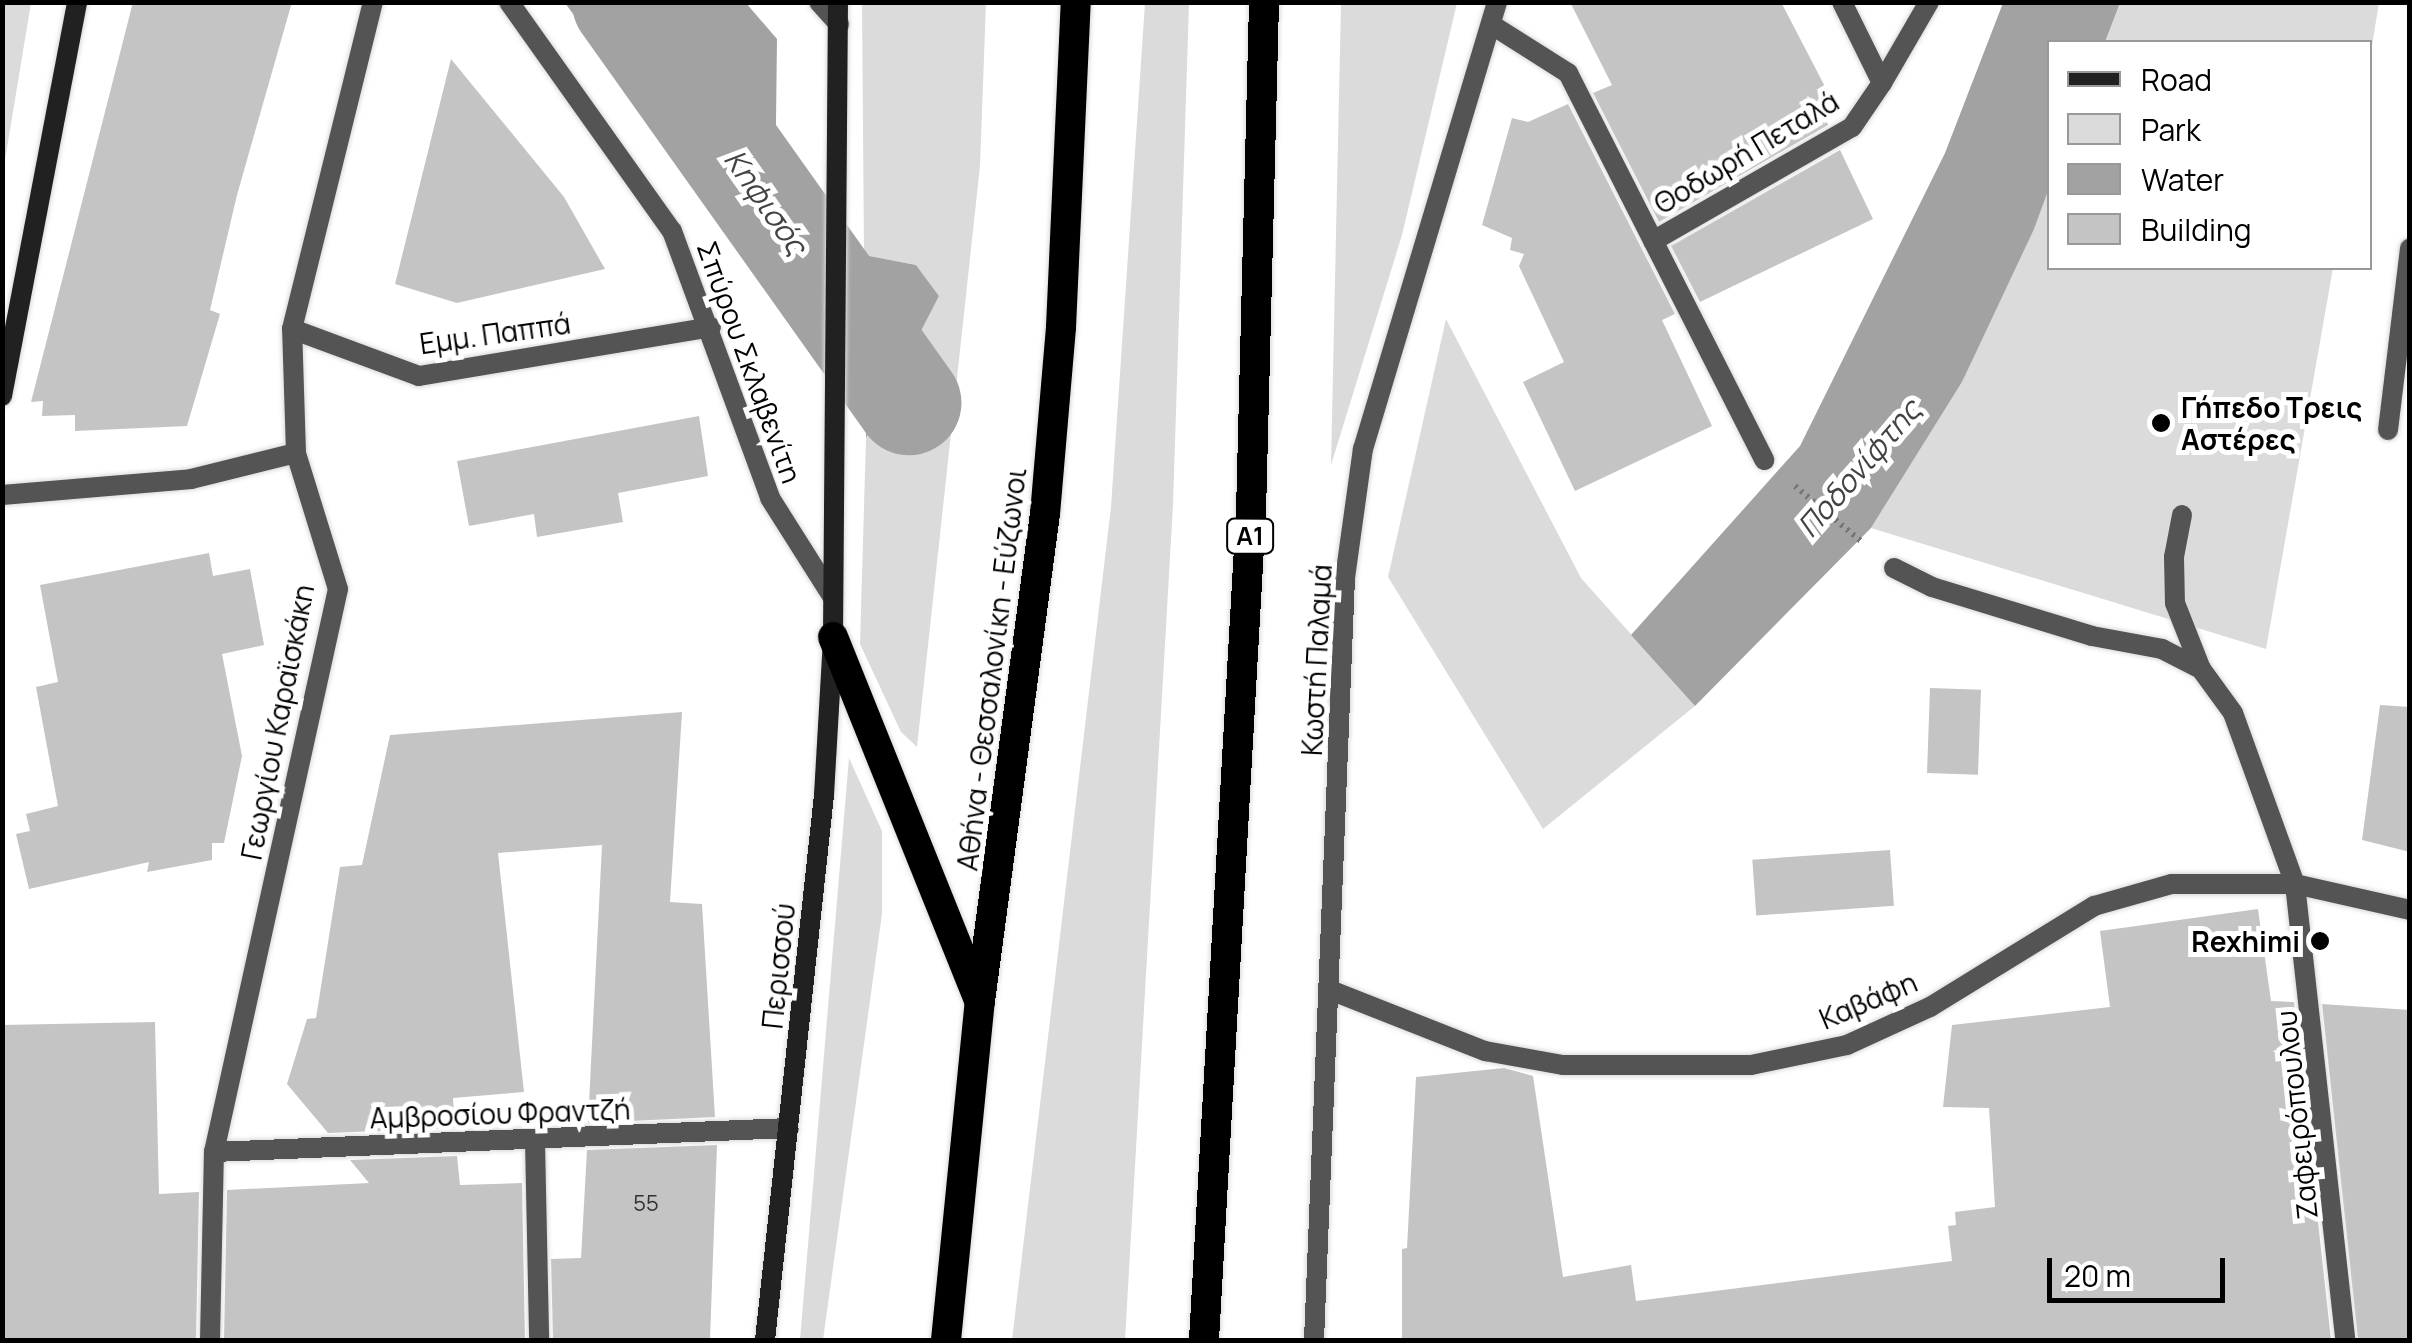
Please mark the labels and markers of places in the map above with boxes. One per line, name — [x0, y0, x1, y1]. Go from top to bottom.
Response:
place label: Γήπεδο Τρεις Αστέρες — [2181, 390, 2362, 456]
marker: Γήπεδο Τρεις Αστέρες — [2150, 412, 2172, 434]
place label: Rexhimi — [2191, 924, 2300, 958]
marker: Rexhimi — [2309, 930, 2331, 952]

